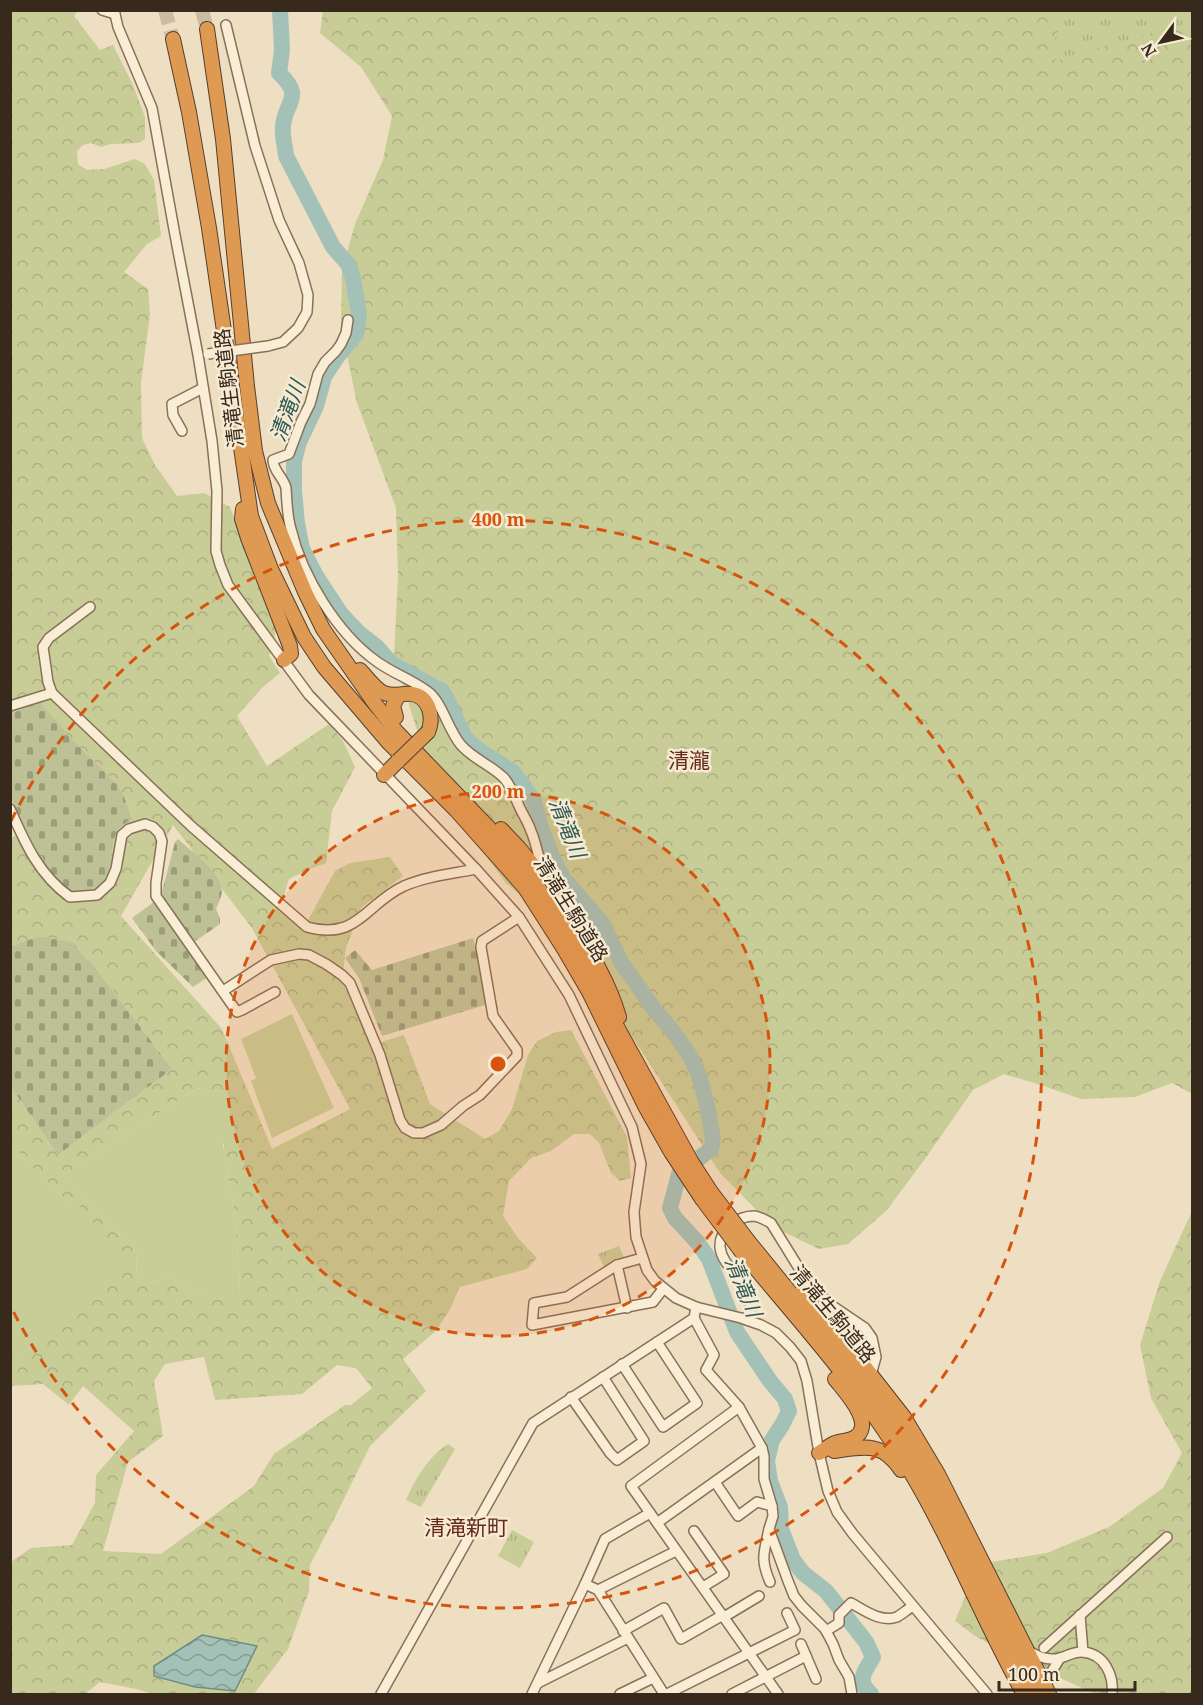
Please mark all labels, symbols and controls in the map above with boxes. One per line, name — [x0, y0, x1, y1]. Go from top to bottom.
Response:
north arrow — [1131, 12, 1191, 72]
text: N — [1136, 39, 1161, 61]
street label: 清滝生駒道路 — [208, 327, 249, 449]
water label: 清滝川 — [263, 374, 312, 445]
text: 400 m — [472, 507, 525, 531]
district label: 清瀧 — [668, 746, 710, 774]
text: 200 m — [472, 779, 525, 803]
water label: 清滝川 — [543, 793, 593, 864]
street label: 清滝生駒道路 — [528, 851, 615, 967]
centre of rings — [488, 1054, 508, 1074]
water label: 清滝川 — [719, 1252, 769, 1323]
street label: 清滝生駒道路 — [784, 1259, 882, 1368]
district label: 清滝新町 — [424, 1513, 508, 1541]
scale bar — [999, 1654, 1136, 1692]
text: 100 m — [1008, 1662, 1060, 1686]

